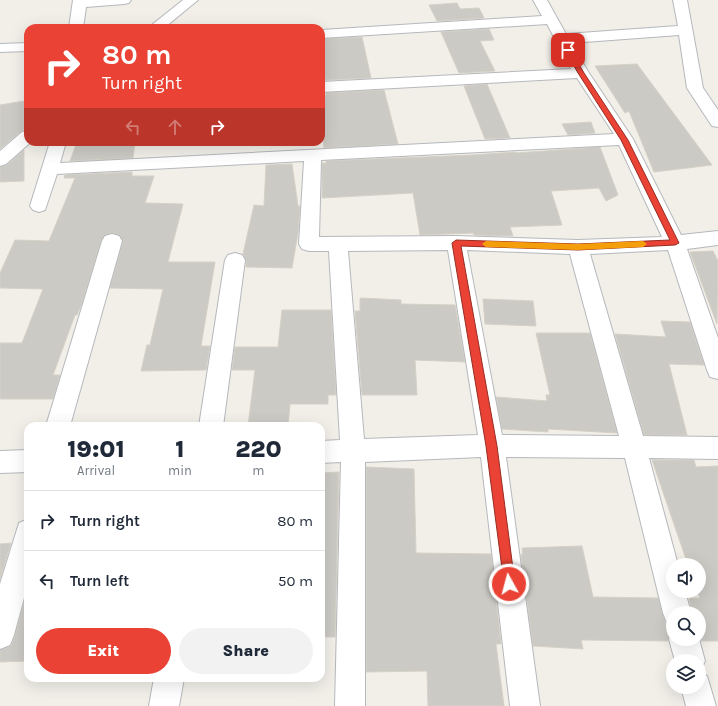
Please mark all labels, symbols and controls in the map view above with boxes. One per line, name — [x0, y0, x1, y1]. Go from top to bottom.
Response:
pin — [551, 33, 585, 67]
text: 80 m — [102, 38, 171, 71]
icon: arrive — [557, 39, 579, 61]
icon: right — [36, 40, 88, 92]
text: Turn right — [102, 72, 182, 94]
icon: left — [122, 116, 144, 138]
icon: ahead — [164, 116, 186, 138]
icon: right — [206, 116, 228, 138]
text: 19:01 — [67, 435, 125, 463]
text: 1 — [175, 435, 185, 463]
text: 220 — [235, 435, 282, 463]
text: Arrival — [77, 463, 115, 478]
text: min — [168, 463, 192, 478]
text: m — [252, 463, 265, 478]
icon: right — [36, 510, 58, 532]
text: Turn right — [70, 512, 140, 530]
text: 80 m — [277, 512, 313, 530]
map controls — [666, 558, 706, 694]
button: sound — [666, 558, 706, 598]
position arrow — [488, 563, 530, 605]
icon: left — [36, 570, 58, 592]
text: Turn left — [70, 572, 129, 590]
text: 50 m — [278, 572, 313, 590]
button: search — [666, 606, 706, 646]
button: Exit — [36, 628, 171, 674]
button: Share — [179, 628, 313, 674]
button: layers — [666, 654, 706, 694]

